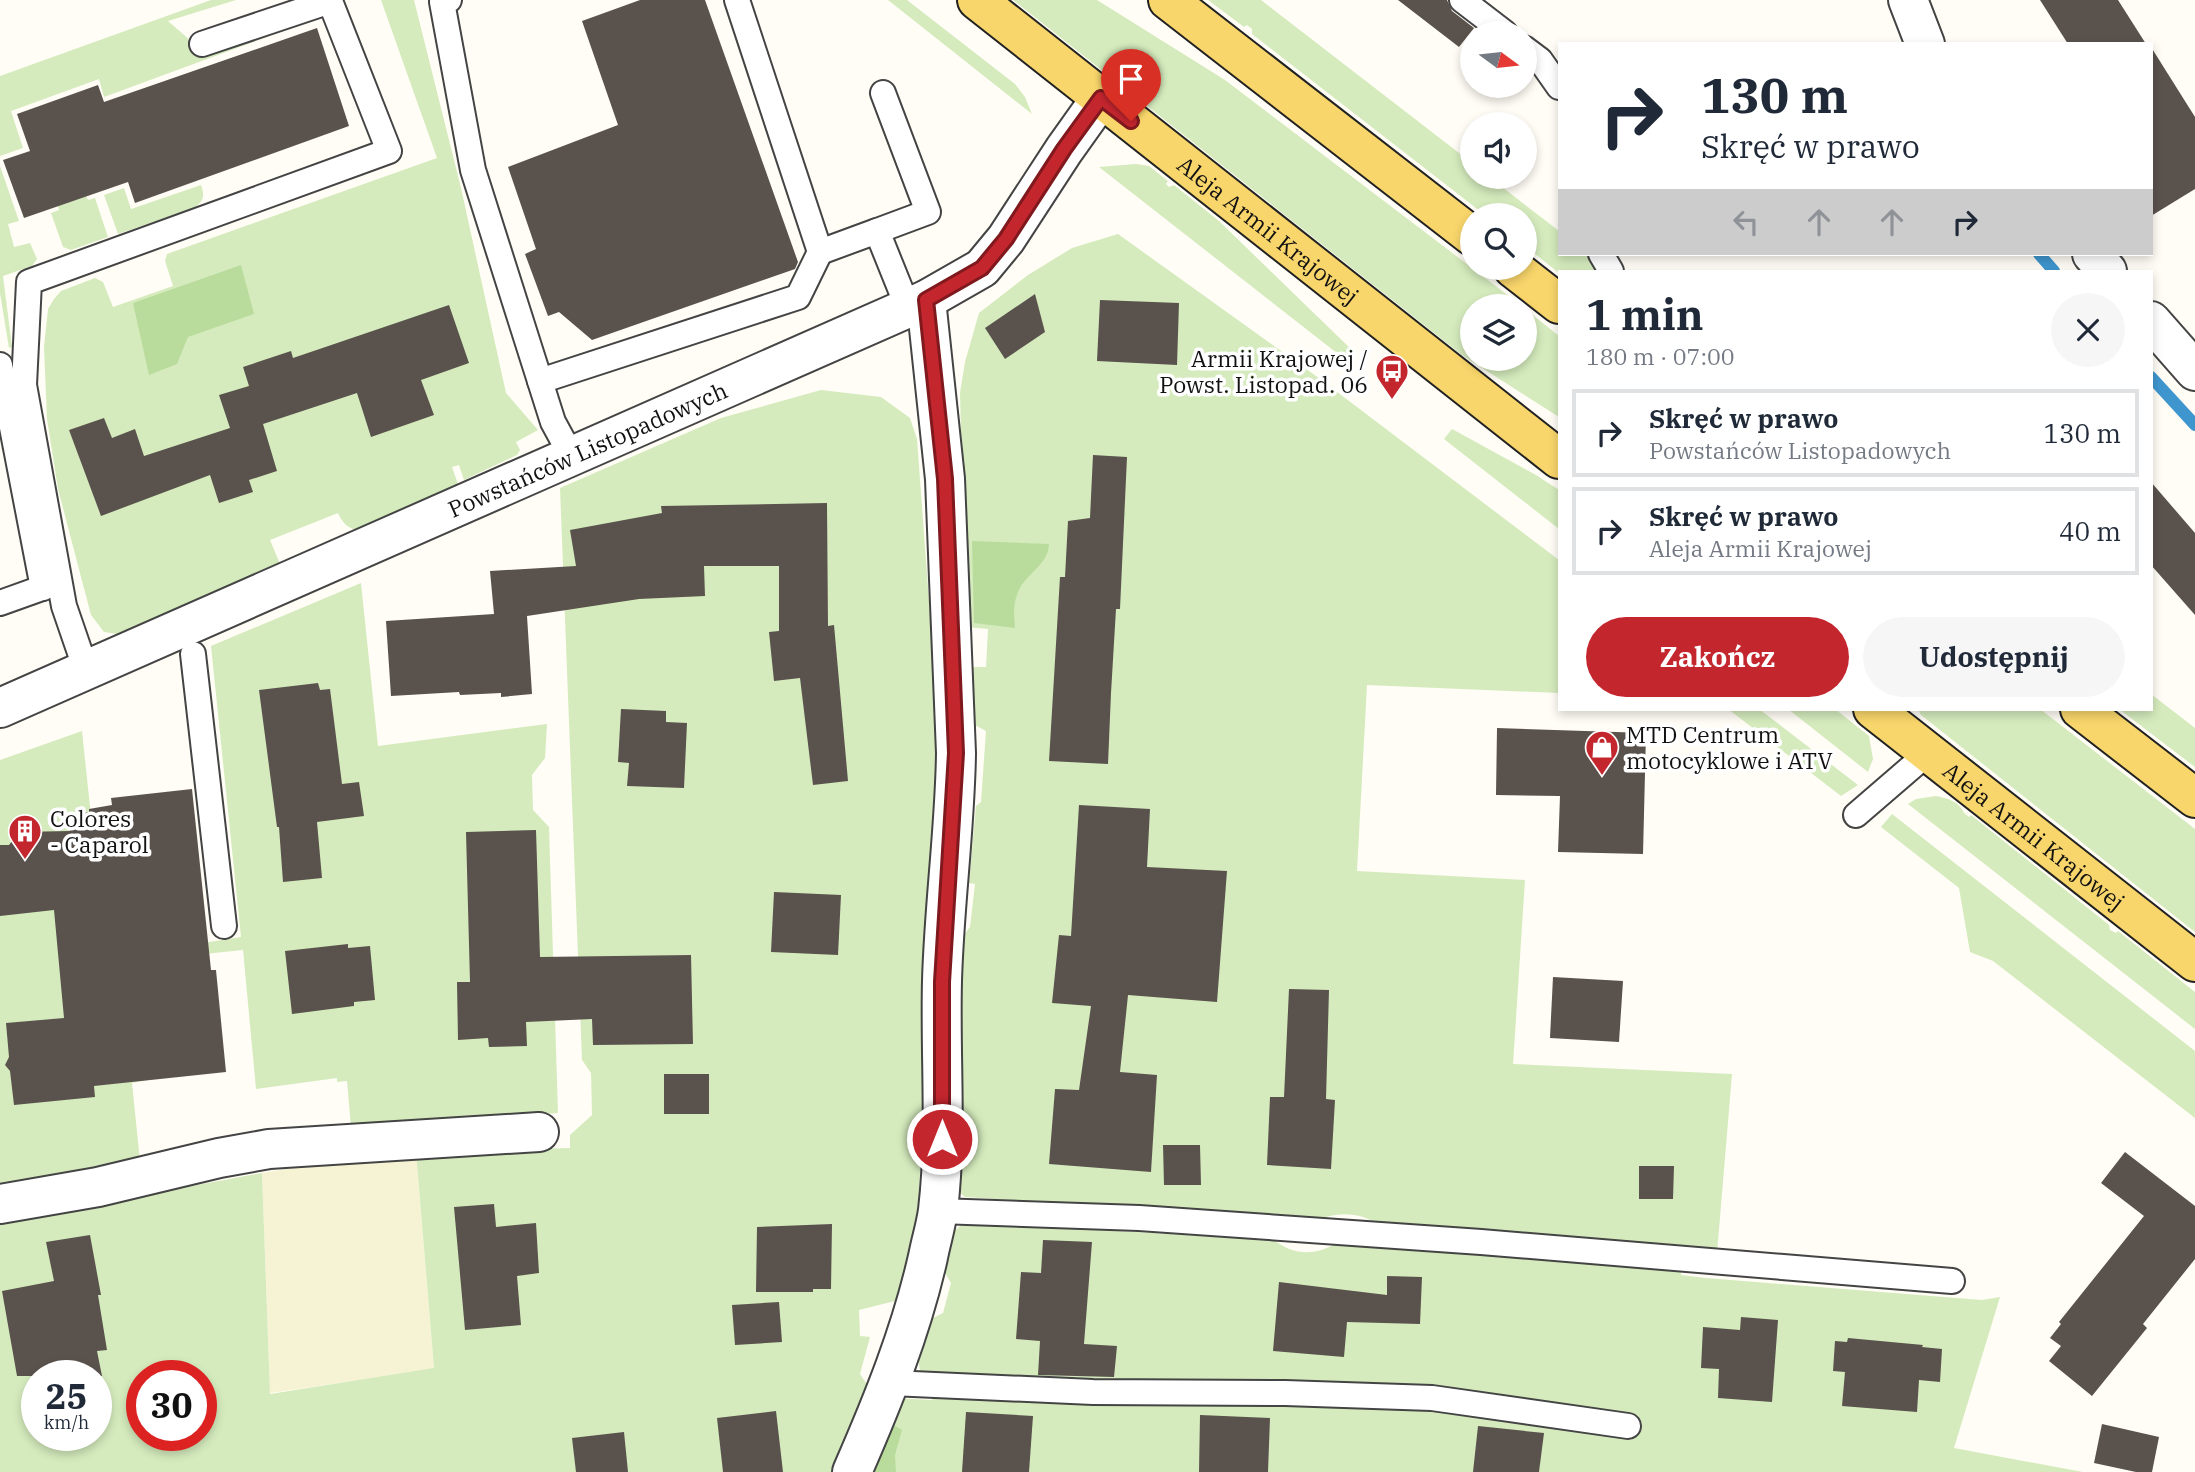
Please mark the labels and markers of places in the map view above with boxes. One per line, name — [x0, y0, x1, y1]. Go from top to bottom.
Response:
pin — [1101, 49, 1161, 121]
place label: Armii Krajowej / Powst. Listopad. 06 — [1159, 343, 1368, 399]
bus stop icon: Armii Krajowej / Powst. Listopad. 06 — [1373, 352, 1411, 401]
place label: MTD Centrum motocyklowe i ATV — [1626, 719, 1833, 775]
shop icon: MTD Centrum motocyklowe i ATV — [1583, 728, 1621, 777]
place label: Colores - Caparol — [50, 803, 149, 859]
building icon: Colores - Caparol — [6, 812, 44, 861]

